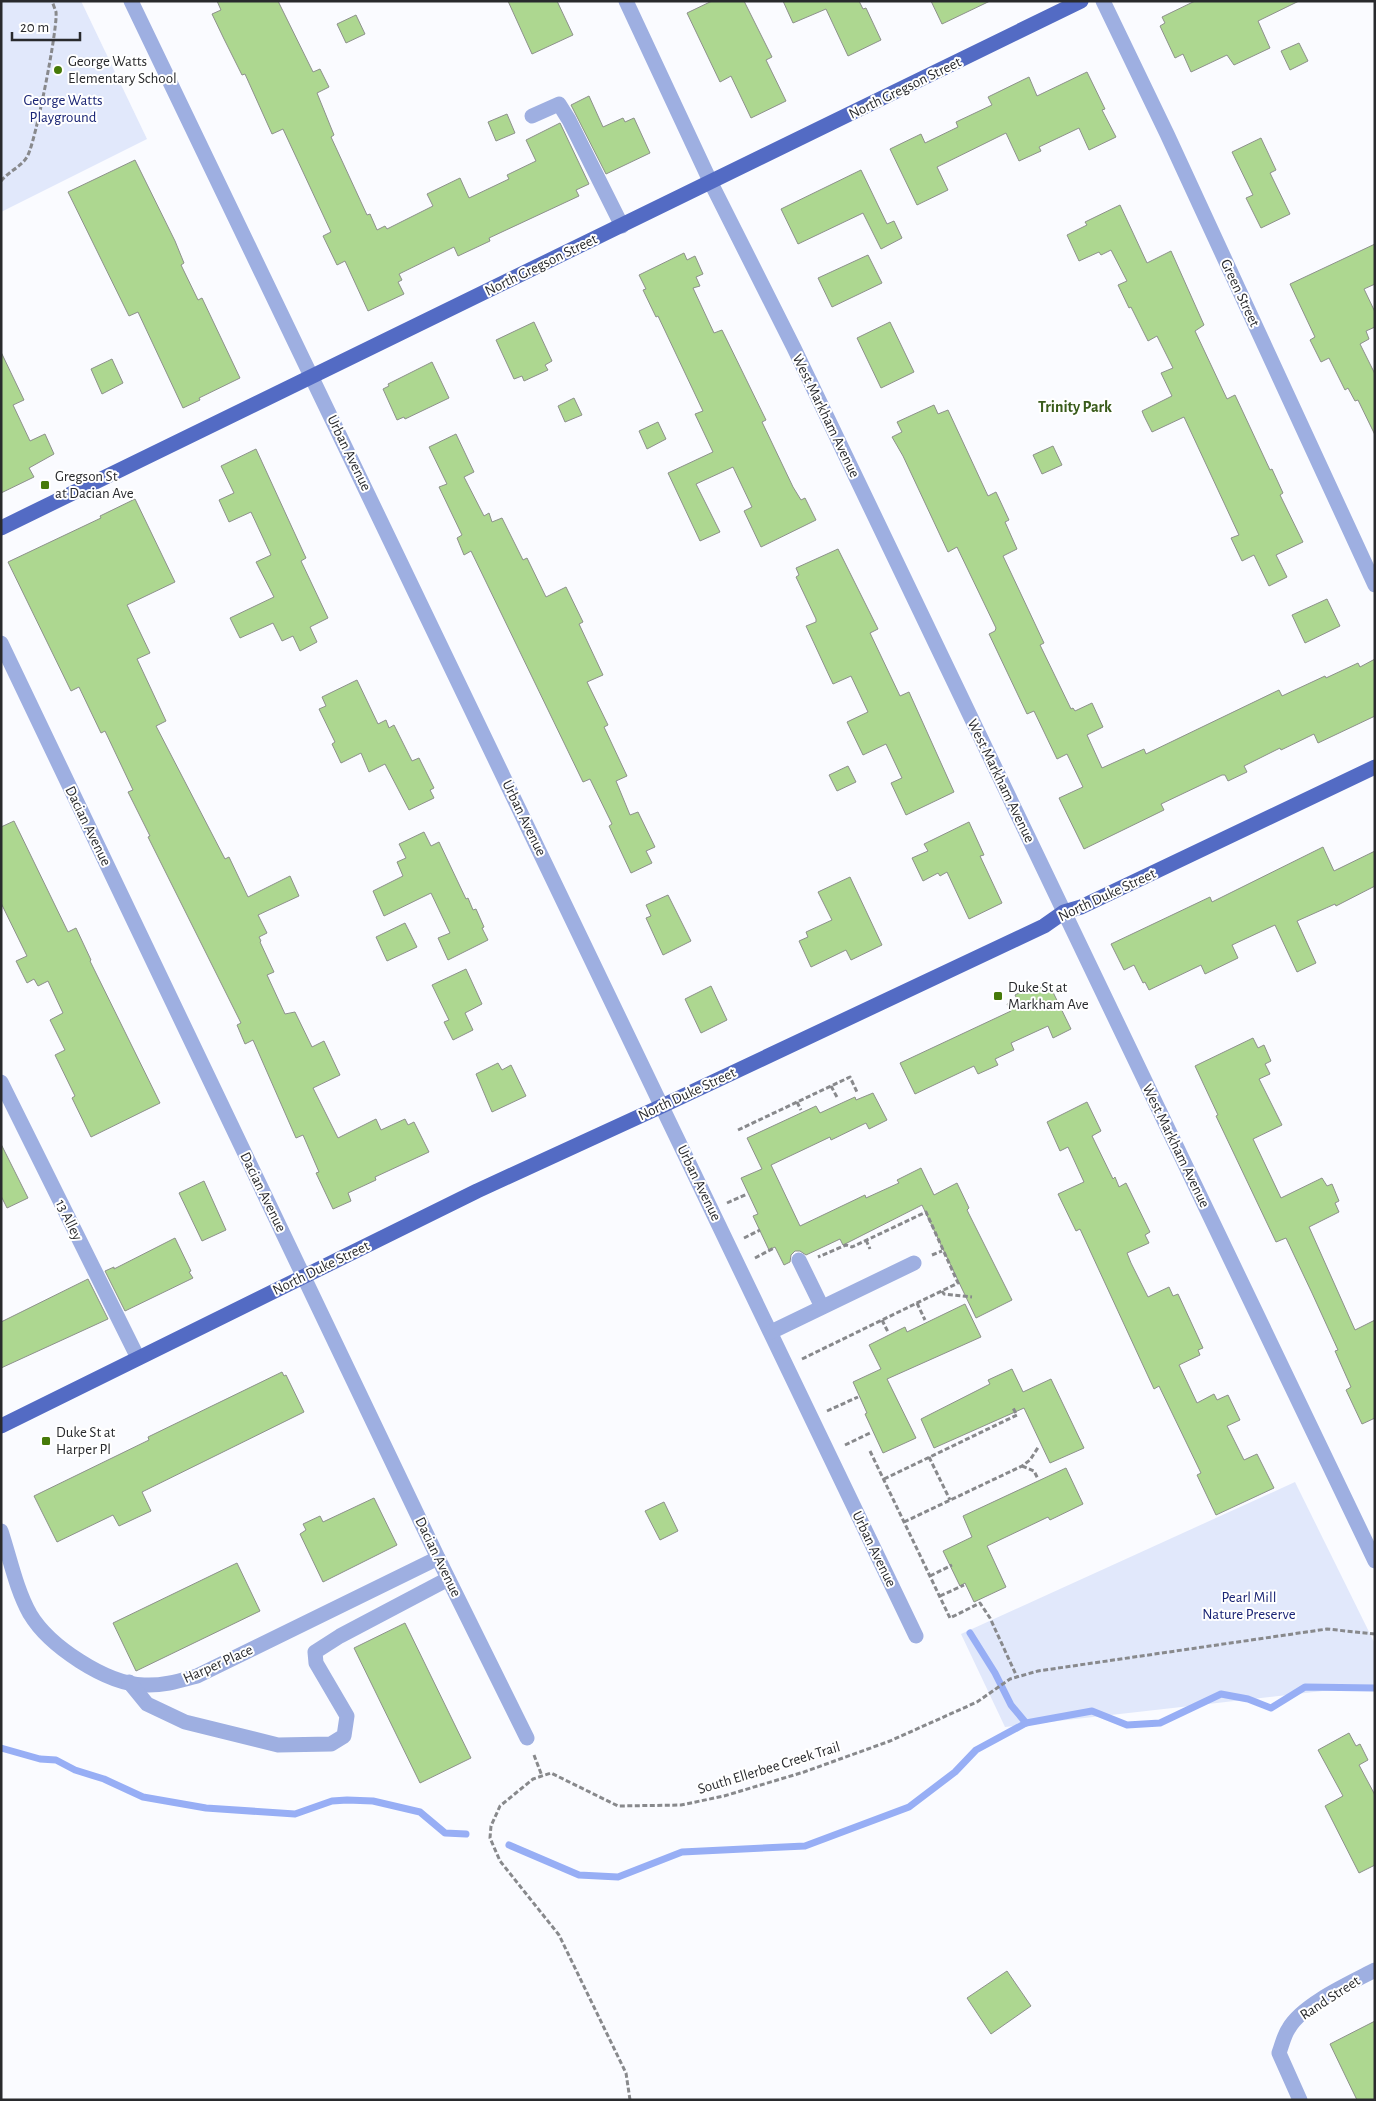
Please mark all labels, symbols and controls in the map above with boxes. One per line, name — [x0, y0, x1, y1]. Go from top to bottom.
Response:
scale bar — [12, 10, 80, 42]
text: 20 m — [20, 20, 49, 35]
place label: George Watts Elementary School — [68, 54, 177, 86]
street label: North Gregson Street — [846, 54, 964, 122]
marker: George Watts Elementary School — [52, 64, 64, 76]
park label: George Watts Playground — [23, 93, 103, 125]
street label: North Gregson Street — [482, 231, 600, 299]
street label: Green Street — [1218, 257, 1262, 329]
street label: West Markham Avenue — [790, 352, 862, 480]
district label: Trinity Park — [1038, 399, 1112, 416]
street label: Urban Avenue — [324, 413, 374, 493]
place label: Gregson St at Dacian Ave — [55, 469, 134, 501]
marker: Gregson St at Dacian Ave — [39, 479, 51, 491]
street label: West Markham Avenue — [965, 717, 1037, 845]
street label: Urban Avenue — [499, 778, 549, 858]
street label: Dacian Avenue — [62, 784, 114, 868]
street label: North Duke Street — [1056, 866, 1158, 924]
place label: Duke St at Markham Ave — [1008, 980, 1089, 1012]
marker: Duke St at Markham Ave — [992, 990, 1004, 1002]
street label: North Duke Street — [636, 1065, 738, 1123]
street label: West Markham Avenue — [1140, 1082, 1212, 1210]
street label: Urban Avenue — [674, 1143, 724, 1223]
street label: Dacian Avenue — [237, 1150, 289, 1234]
street label: 13 Alley — [53, 1197, 85, 1243]
street label: North Duke Street — [270, 1238, 372, 1298]
place label: Duke St at Harper Pl — [56, 1425, 116, 1457]
marker: Duke St at Harper Pl — [40, 1435, 52, 1447]
street label: Urban Avenue — [849, 1509, 899, 1589]
street label: Dacian Avenue — [412, 1515, 464, 1599]
park label: Pearl Mill Nature Preserve — [1202, 1590, 1296, 1622]
street label: Harper Place — [181, 1642, 255, 1686]
street label: South Ellerbee Creek Trail — [696, 1739, 842, 1797]
street label: Rand Street — [1297, 1973, 1363, 2023]

